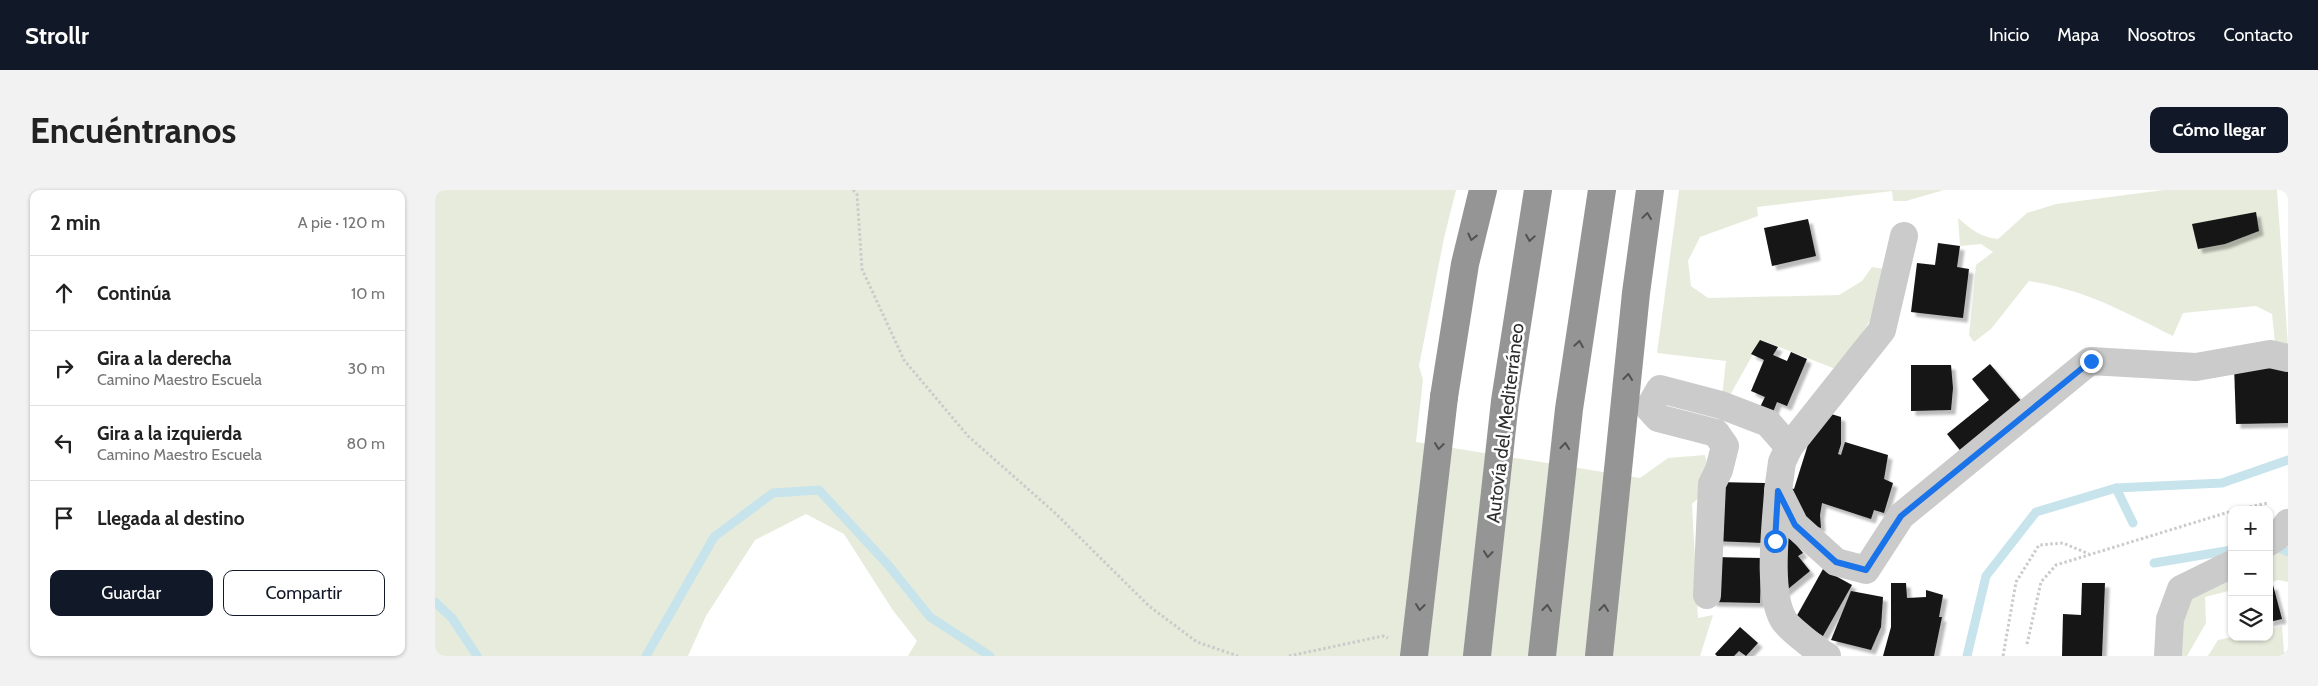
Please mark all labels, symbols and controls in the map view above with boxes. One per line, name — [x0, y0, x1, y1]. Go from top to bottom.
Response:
text: Strollr — [25, 21, 89, 50]
text: Inicio — [1989, 24, 2029, 46]
text: Mapa — [2057, 24, 2099, 46]
text: Nosotros — [2127, 24, 2196, 46]
text: Contacto — [2224, 24, 2293, 46]
button: Cómo llegar — [2150, 107, 2288, 153]
text: Encuéntranos — [30, 109, 236, 152]
text: 2 min — [50, 210, 101, 235]
one-way arrow — [1641, 212, 1651, 220]
text: A pie · 120 m — [298, 213, 385, 232]
one-way arrow — [1467, 233, 1478, 242]
one-way arrow — [1525, 234, 1536, 242]
icon: ahead — [50, 279, 78, 307]
text: Continúa — [97, 282, 171, 305]
text: 10 m — [351, 284, 385, 303]
street label: Autovía del Mediterráneo — [1481, 322, 1529, 524]
one-way arrow — [1573, 339, 1584, 347]
text: Gira a la derecha — [97, 347, 232, 370]
route end — [2080, 350, 2103, 373]
icon: right — [50, 354, 78, 382]
text: 30 m — [348, 359, 385, 378]
text: Camino Maestro Escuela — [97, 370, 262, 389]
one-way arrow — [1622, 373, 1633, 381]
text: Gira a la izquierda — [97, 422, 242, 445]
icon: left — [50, 429, 78, 457]
text: 80 m — [347, 434, 385, 453]
one-way arrow — [1434, 442, 1445, 450]
one-way arrow — [1559, 442, 1570, 450]
text: Camino Maestro Escuela — [97, 445, 262, 464]
icon: arrive — [50, 504, 78, 532]
map controls — [2228, 506, 2273, 641]
button: + — [2228, 506, 2273, 551]
text: Llegada al destino — [97, 507, 244, 530]
route start — [1764, 530, 1787, 553]
one-way arrow — [1483, 550, 1494, 558]
button: − — [2228, 551, 2273, 596]
button: Guardar — [50, 570, 213, 616]
button: Compartir — [223, 570, 385, 616]
button: layers — [2228, 596, 2273, 641]
one-way arrow — [1415, 603, 1426, 611]
one-way arrow — [1541, 603, 1552, 611]
one-way arrow — [1598, 603, 1609, 611]

